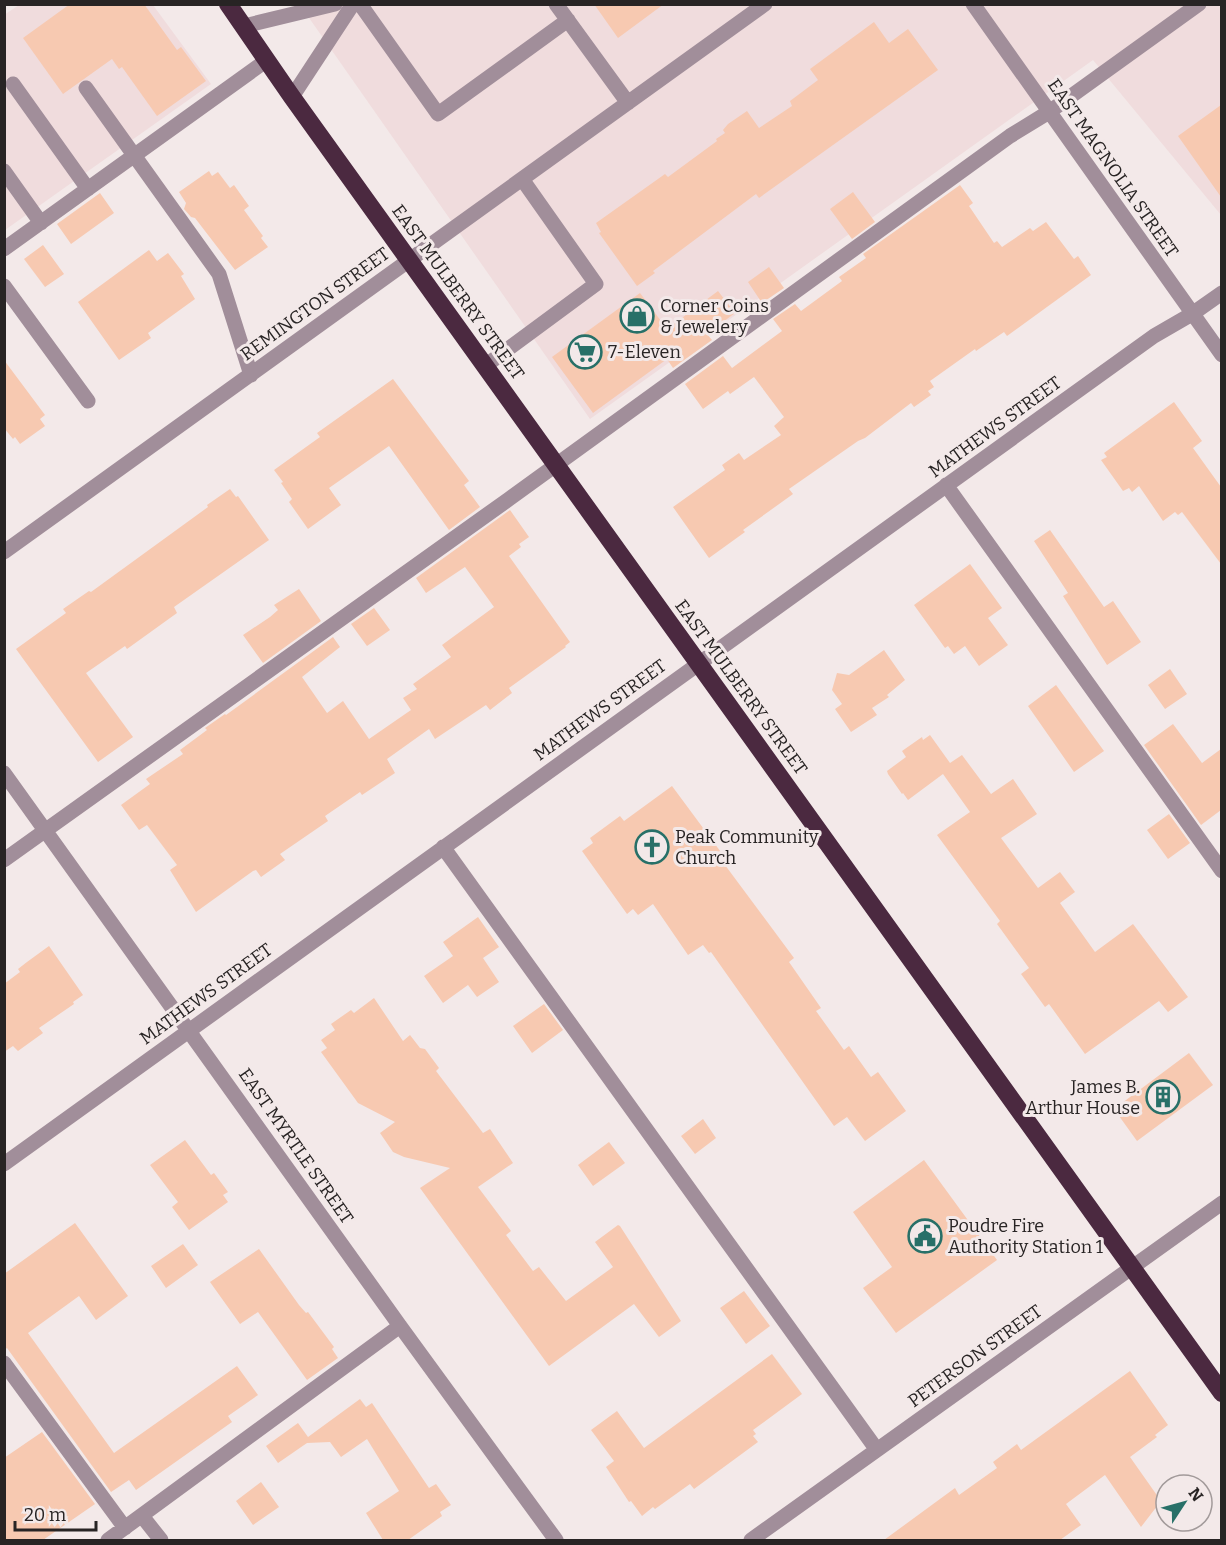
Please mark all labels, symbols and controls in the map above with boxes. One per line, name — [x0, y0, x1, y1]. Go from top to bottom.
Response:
street label: EAST MAGNOLIA STREET — [1043, 75, 1183, 262]
street label: EAST MULBERRY STREET — [387, 200, 529, 384]
street label: REMINGTON STREET — [236, 242, 394, 365]
place label: Corner Coins & Jewelery — [660, 295, 769, 338]
shop icon: Corner Coins & Jewelery — [619, 298, 655, 334]
supermarket icon: 7-Eleven — [567, 334, 603, 370]
place label: 7-Eleven — [608, 341, 681, 363]
street label: MATHEWS STREET — [925, 371, 1066, 482]
street label: EAST MULBERRY STREET — [670, 595, 812, 779]
street label: MATHEWS STREET — [530, 654, 671, 765]
place label: Peak Community Church — [675, 826, 819, 869]
church icon: Peak Community Church — [634, 829, 670, 865]
street label: MATHEWS STREET — [136, 938, 277, 1049]
street label: EAST MYRTLE STREET — [234, 1064, 358, 1228]
place label: James B. Arthur House — [1025, 1076, 1140, 1119]
building icon: James B. Arthur House — [1145, 1079, 1181, 1115]
place label: Poudre Fire Authority Station 1 — [948, 1215, 1104, 1258]
public building icon: Poudre Fire Authority Station 1 — [907, 1218, 943, 1254]
street label: PETERSON STREET — [904, 1300, 1047, 1412]
north arrow — [1154, 1473, 1214, 1533]
text: N — [1184, 1484, 1207, 1505]
scale bar — [15, 1494, 96, 1532]
text: 20 m — [24, 1504, 66, 1526]

